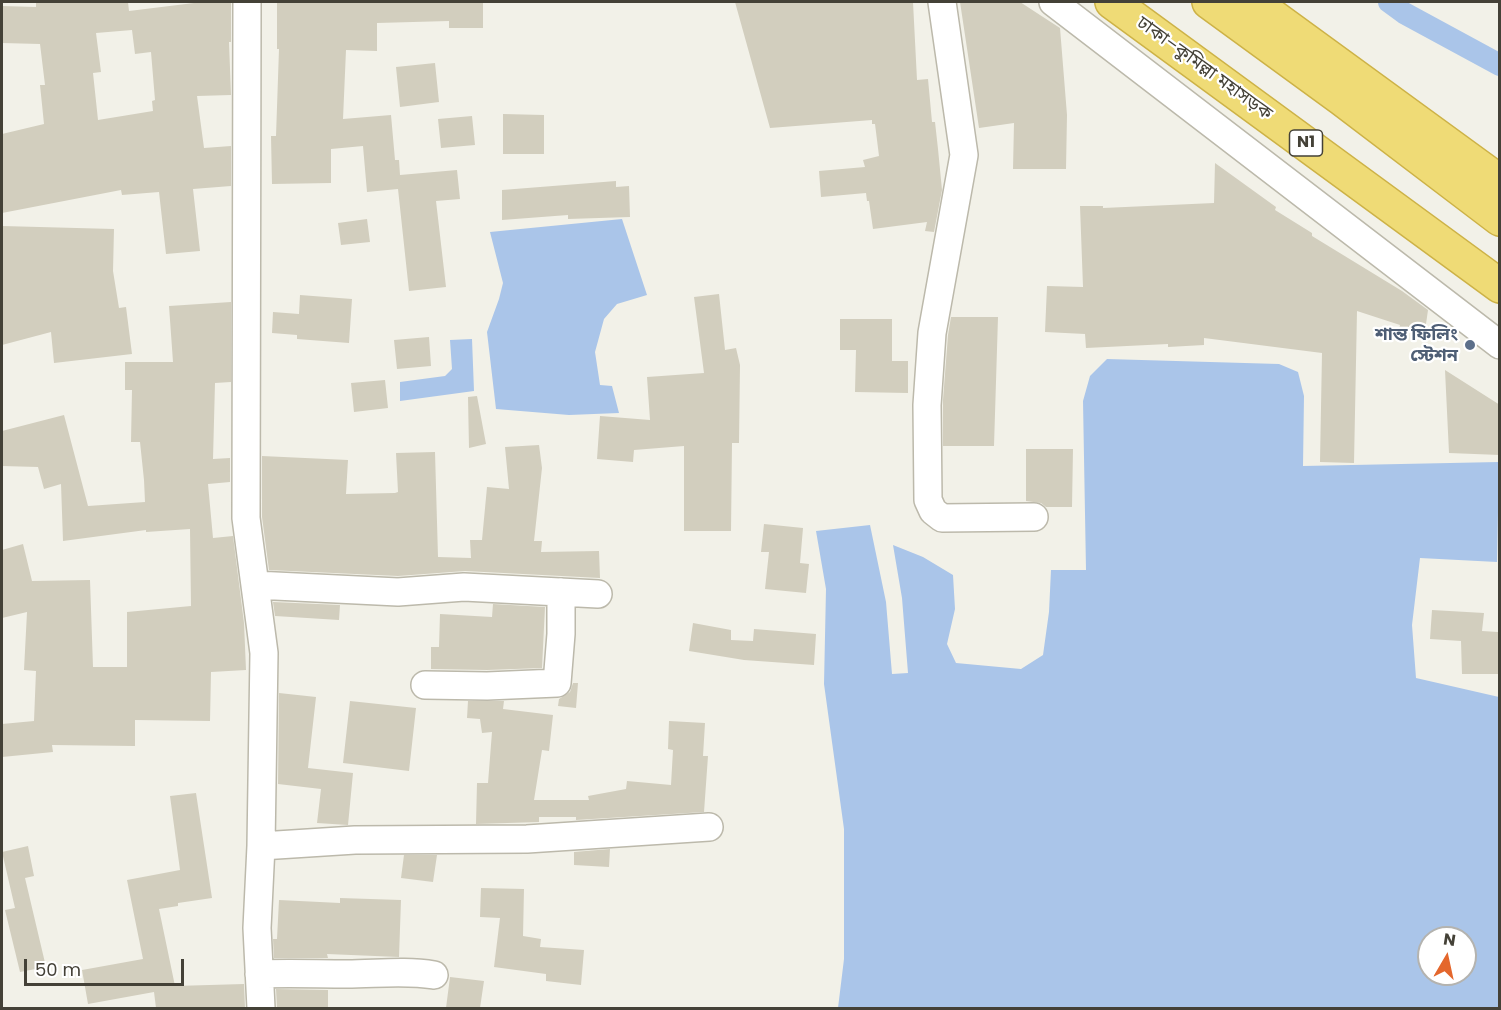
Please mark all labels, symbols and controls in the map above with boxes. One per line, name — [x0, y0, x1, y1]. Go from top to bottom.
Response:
street label: ঢাকা–কুমিল্লা মহাসড়ক — [1132, 13, 1276, 125]
road number: N1 — [1290, 130, 1322, 156]
place label: শান্ত ফিলিং স্টেশন — [1375, 324, 1458, 366]
marker: শান্ত ফিলিং স্টেশন — [1463, 338, 1477, 352]
north arrow — [1417, 926, 1477, 986]
text: N — [1442, 927, 1457, 952]
scale bar — [27, 947, 188, 985]
text: 50 m — [35, 957, 81, 982]

